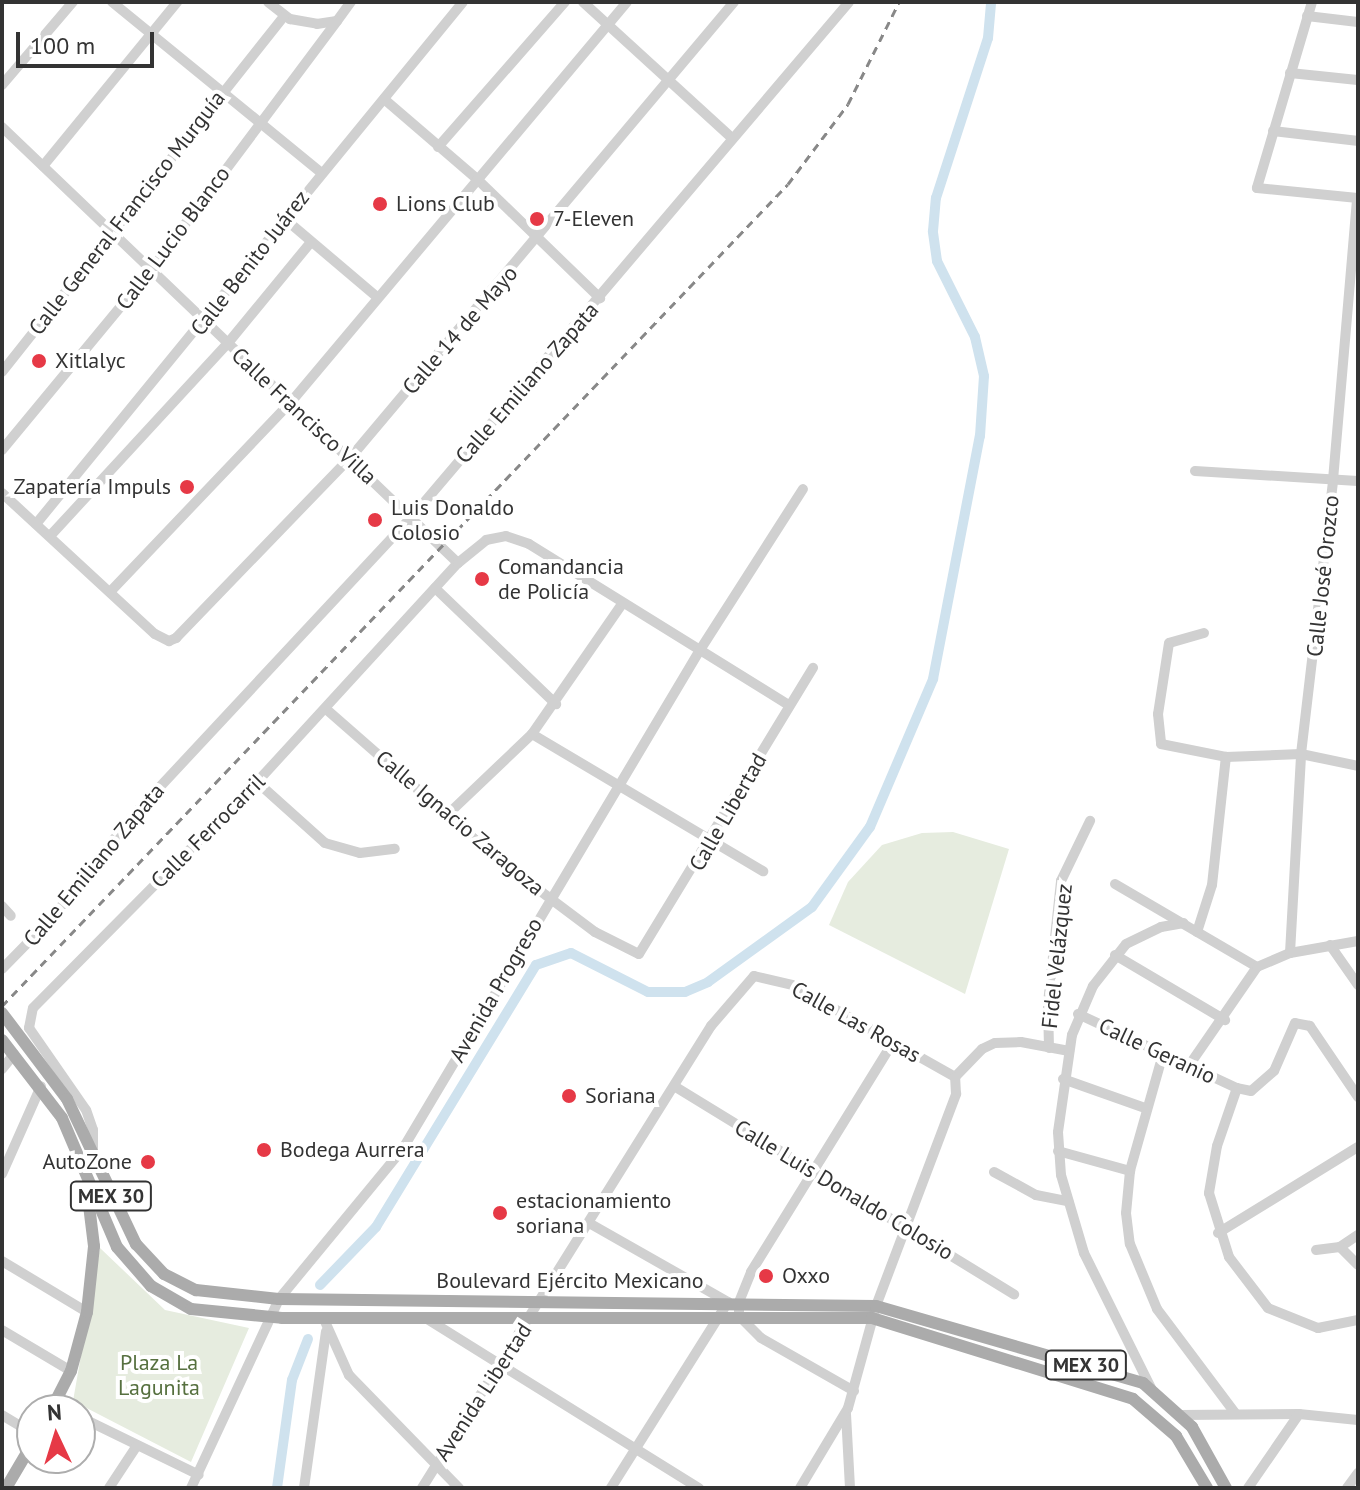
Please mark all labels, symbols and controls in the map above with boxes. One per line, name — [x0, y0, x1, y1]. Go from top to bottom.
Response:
scale bar — [20, 16, 158, 66]
text: 100 m — [30, 30, 95, 61]
street label: Calle General Francisco Murguía — [23, 86, 231, 340]
street label: Calle Lucio Blanco — [110, 161, 236, 315]
street label: Calle Benito Juárez — [185, 185, 315, 341]
place label: Lions Club — [396, 191, 495, 217]
marker: Lions Club — [371, 195, 389, 213]
place label: 7-Eleven — [553, 206, 634, 232]
marker: 7-Eleven — [528, 210, 546, 228]
street label: Calle 14 de Mayo — [397, 260, 523, 400]
street label: Calle Emiliano Zapata — [450, 297, 604, 469]
street label: Calle Francisco Villa — [226, 342, 382, 490]
place label: Xitlalyc — [55, 348, 126, 374]
marker: Xitlalyc — [30, 352, 48, 370]
place label: Zapatería Impuls — [14, 474, 171, 500]
marker: Zapatería Impuls — [178, 478, 196, 496]
place label: Luis Donaldo Colosio — [391, 494, 514, 546]
street label: Calle José Orozco — [1301, 494, 1345, 658]
marker: Luis Donaldo Colosio — [366, 511, 384, 529]
place label: Comandancia de Policía — [498, 553, 624, 604]
marker: Comandancia de Policía — [473, 570, 491, 588]
street label: Calle Ignacio Zaragoza — [370, 745, 550, 901]
street label: Calle Libertad — [684, 748, 772, 876]
street label: Calle Ferrocarril — [145, 768, 271, 894]
street label: Calle Emiliano Zapata — [18, 778, 170, 952]
street label: Fidel Velázquez — [1036, 882, 1078, 1030]
street label: Avenida Progreso — [444, 913, 548, 1067]
street label: Calle Las Rosas — [787, 976, 925, 1068]
street label: Calle Geranio — [1094, 1012, 1220, 1090]
place label: Soriana — [585, 1083, 656, 1109]
marker: Soriana — [560, 1087, 578, 1105]
street label: Calle Luis Donaldo Colosio — [730, 1114, 958, 1266]
place label: Bodega Aurrera — [280, 1137, 425, 1163]
marker: Bodega Aurrera — [255, 1141, 273, 1159]
place label: AutoZone — [42, 1149, 132, 1175]
marker: AutoZone — [139, 1153, 157, 1171]
road number: MEX 30 — [69, 1180, 153, 1212]
place label: estacionamiento soriana — [516, 1187, 671, 1238]
marker: estacionamiento soriana — [491, 1204, 509, 1222]
place label: Oxxo — [782, 1263, 830, 1289]
marker: Oxxo — [757, 1267, 775, 1285]
street label: Boulevard Ejército Mexicano — [436, 1268, 704, 1294]
street label: Avenida Libertad — [429, 1318, 537, 1466]
park label: Plaza La Lagunita — [118, 1349, 200, 1400]
road number: MEX 30 — [1044, 1349, 1128, 1381]
north arrow — [16, 1394, 96, 1474]
text: N — [46, 1398, 63, 1427]

